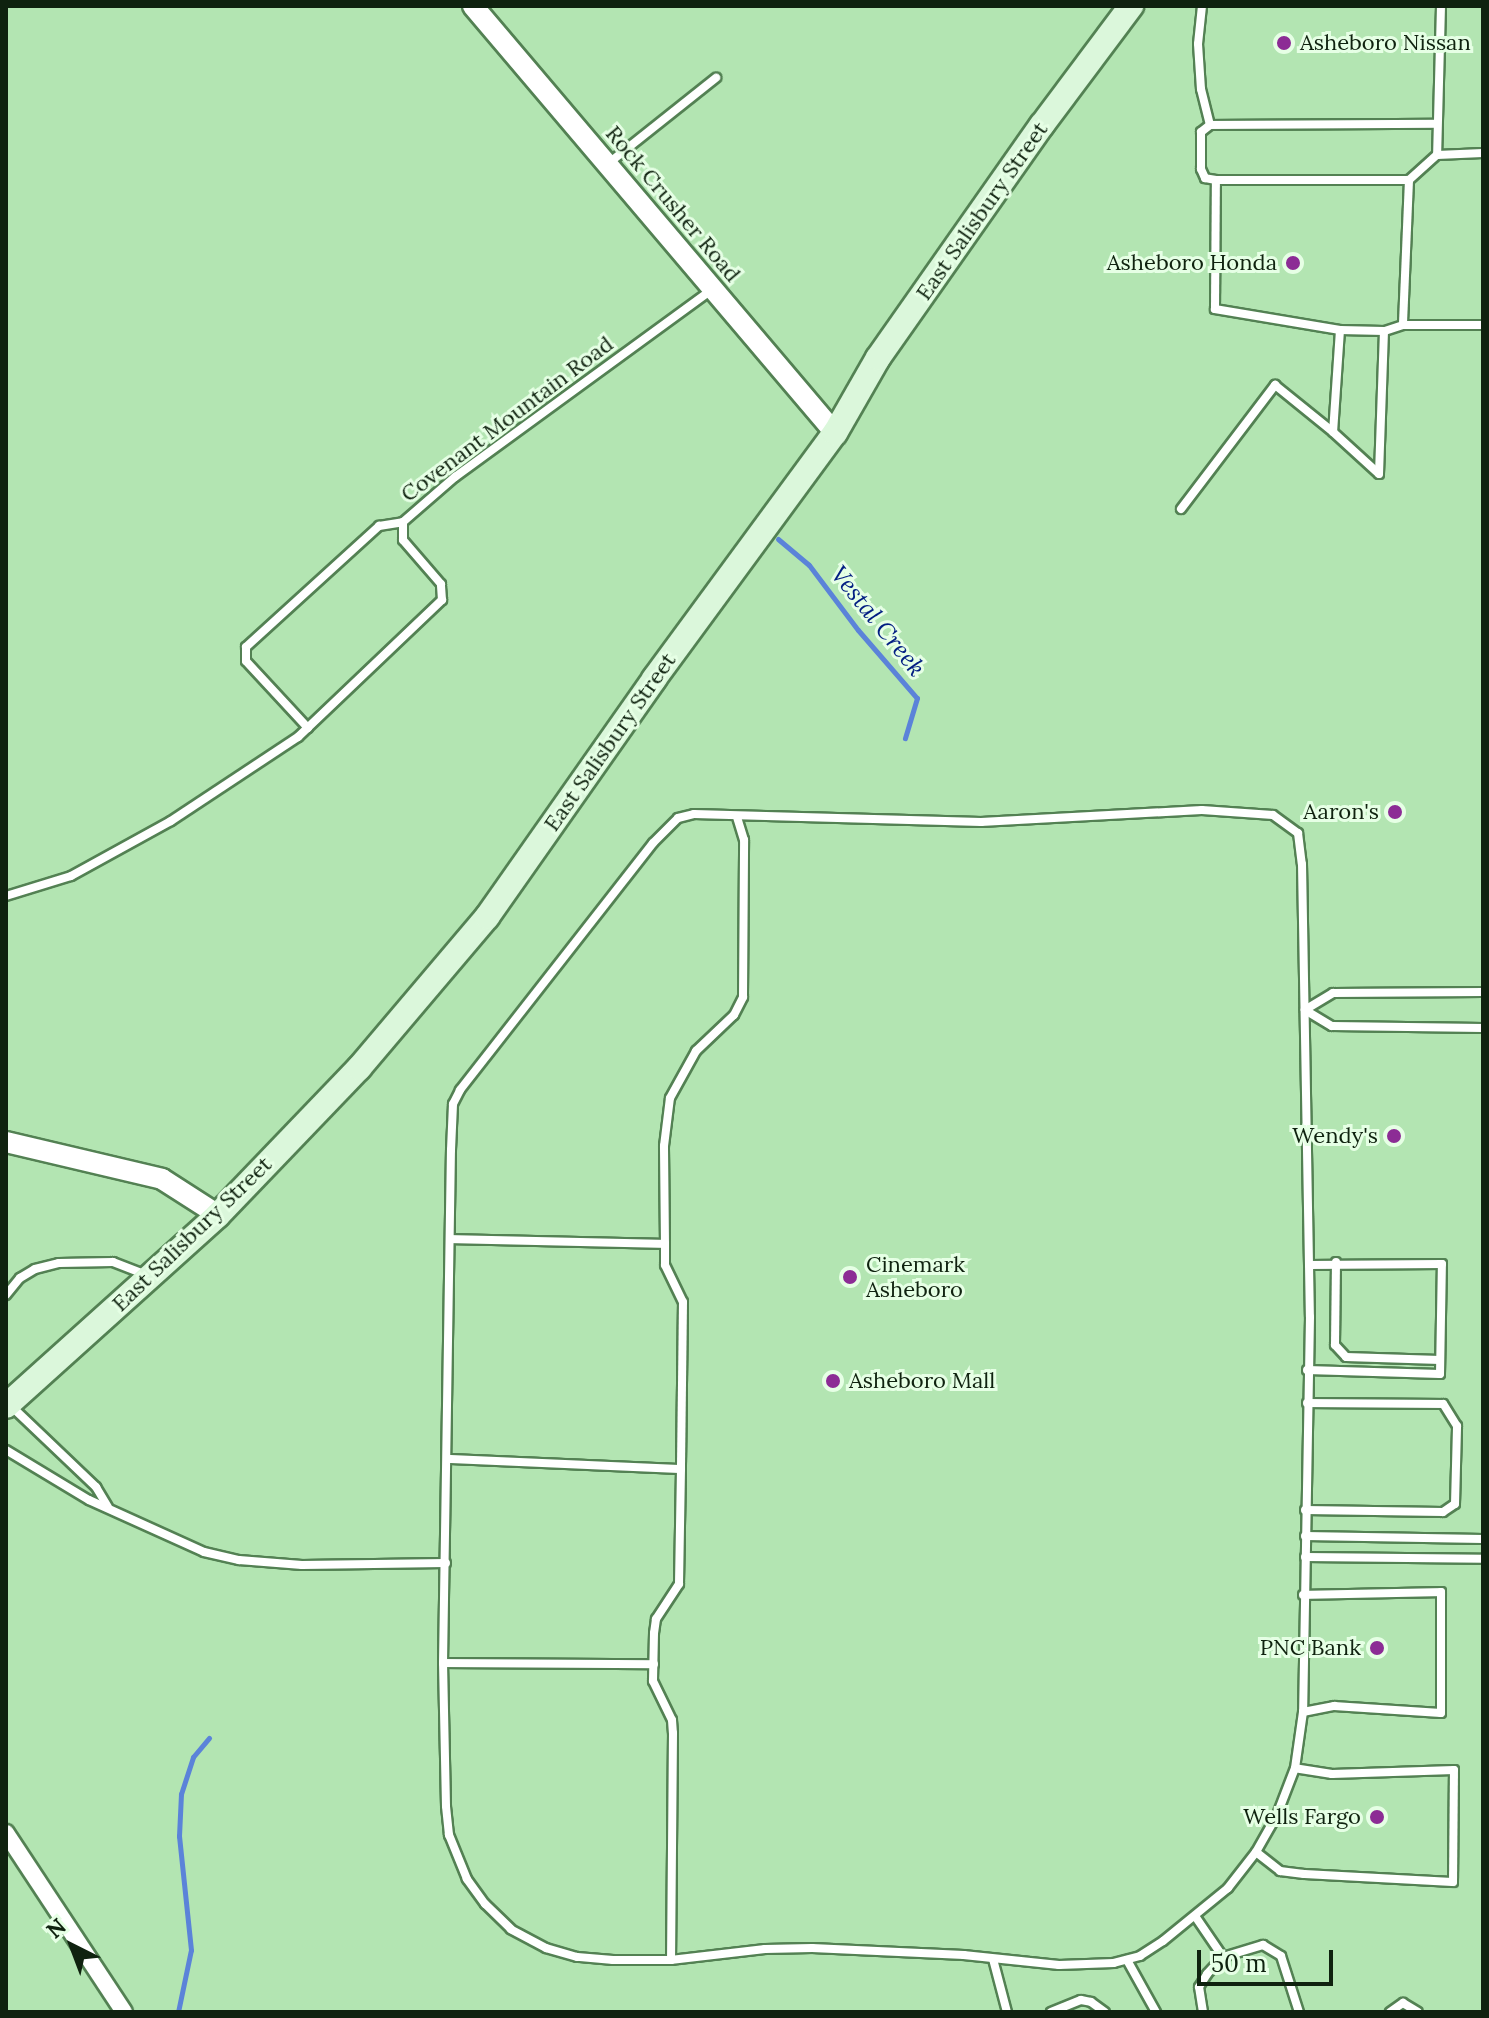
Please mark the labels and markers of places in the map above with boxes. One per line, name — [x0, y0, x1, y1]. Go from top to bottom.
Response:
place label: Asheboro Nissan — [1300, 30, 1471, 56]
marker: Asheboro Nissan — [1275, 34, 1293, 52]
place label: Asheboro Honda — [1107, 250, 1277, 276]
marker: Asheboro Honda — [1284, 254, 1302, 272]
place label: Aaron's — [1303, 799, 1379, 825]
marker: Aaron's — [1386, 803, 1404, 821]
place label: Wendy's — [1292, 1123, 1378, 1149]
marker: Wendy's — [1385, 1127, 1403, 1145]
place label: Cinemark Asheboro — [866, 1251, 965, 1302]
marker: Cinemark Asheboro — [841, 1268, 859, 1286]
place label: Asheboro Mall — [849, 1368, 995, 1394]
marker: Asheboro Mall — [824, 1372, 842, 1390]
place label: PNC Bank — [1260, 1635, 1361, 1661]
marker: PNC Bank — [1368, 1639, 1386, 1657]
place label: Wells Fargo — [1243, 1804, 1361, 1830]
marker: Wells Fargo — [1368, 1808, 1386, 1826]

